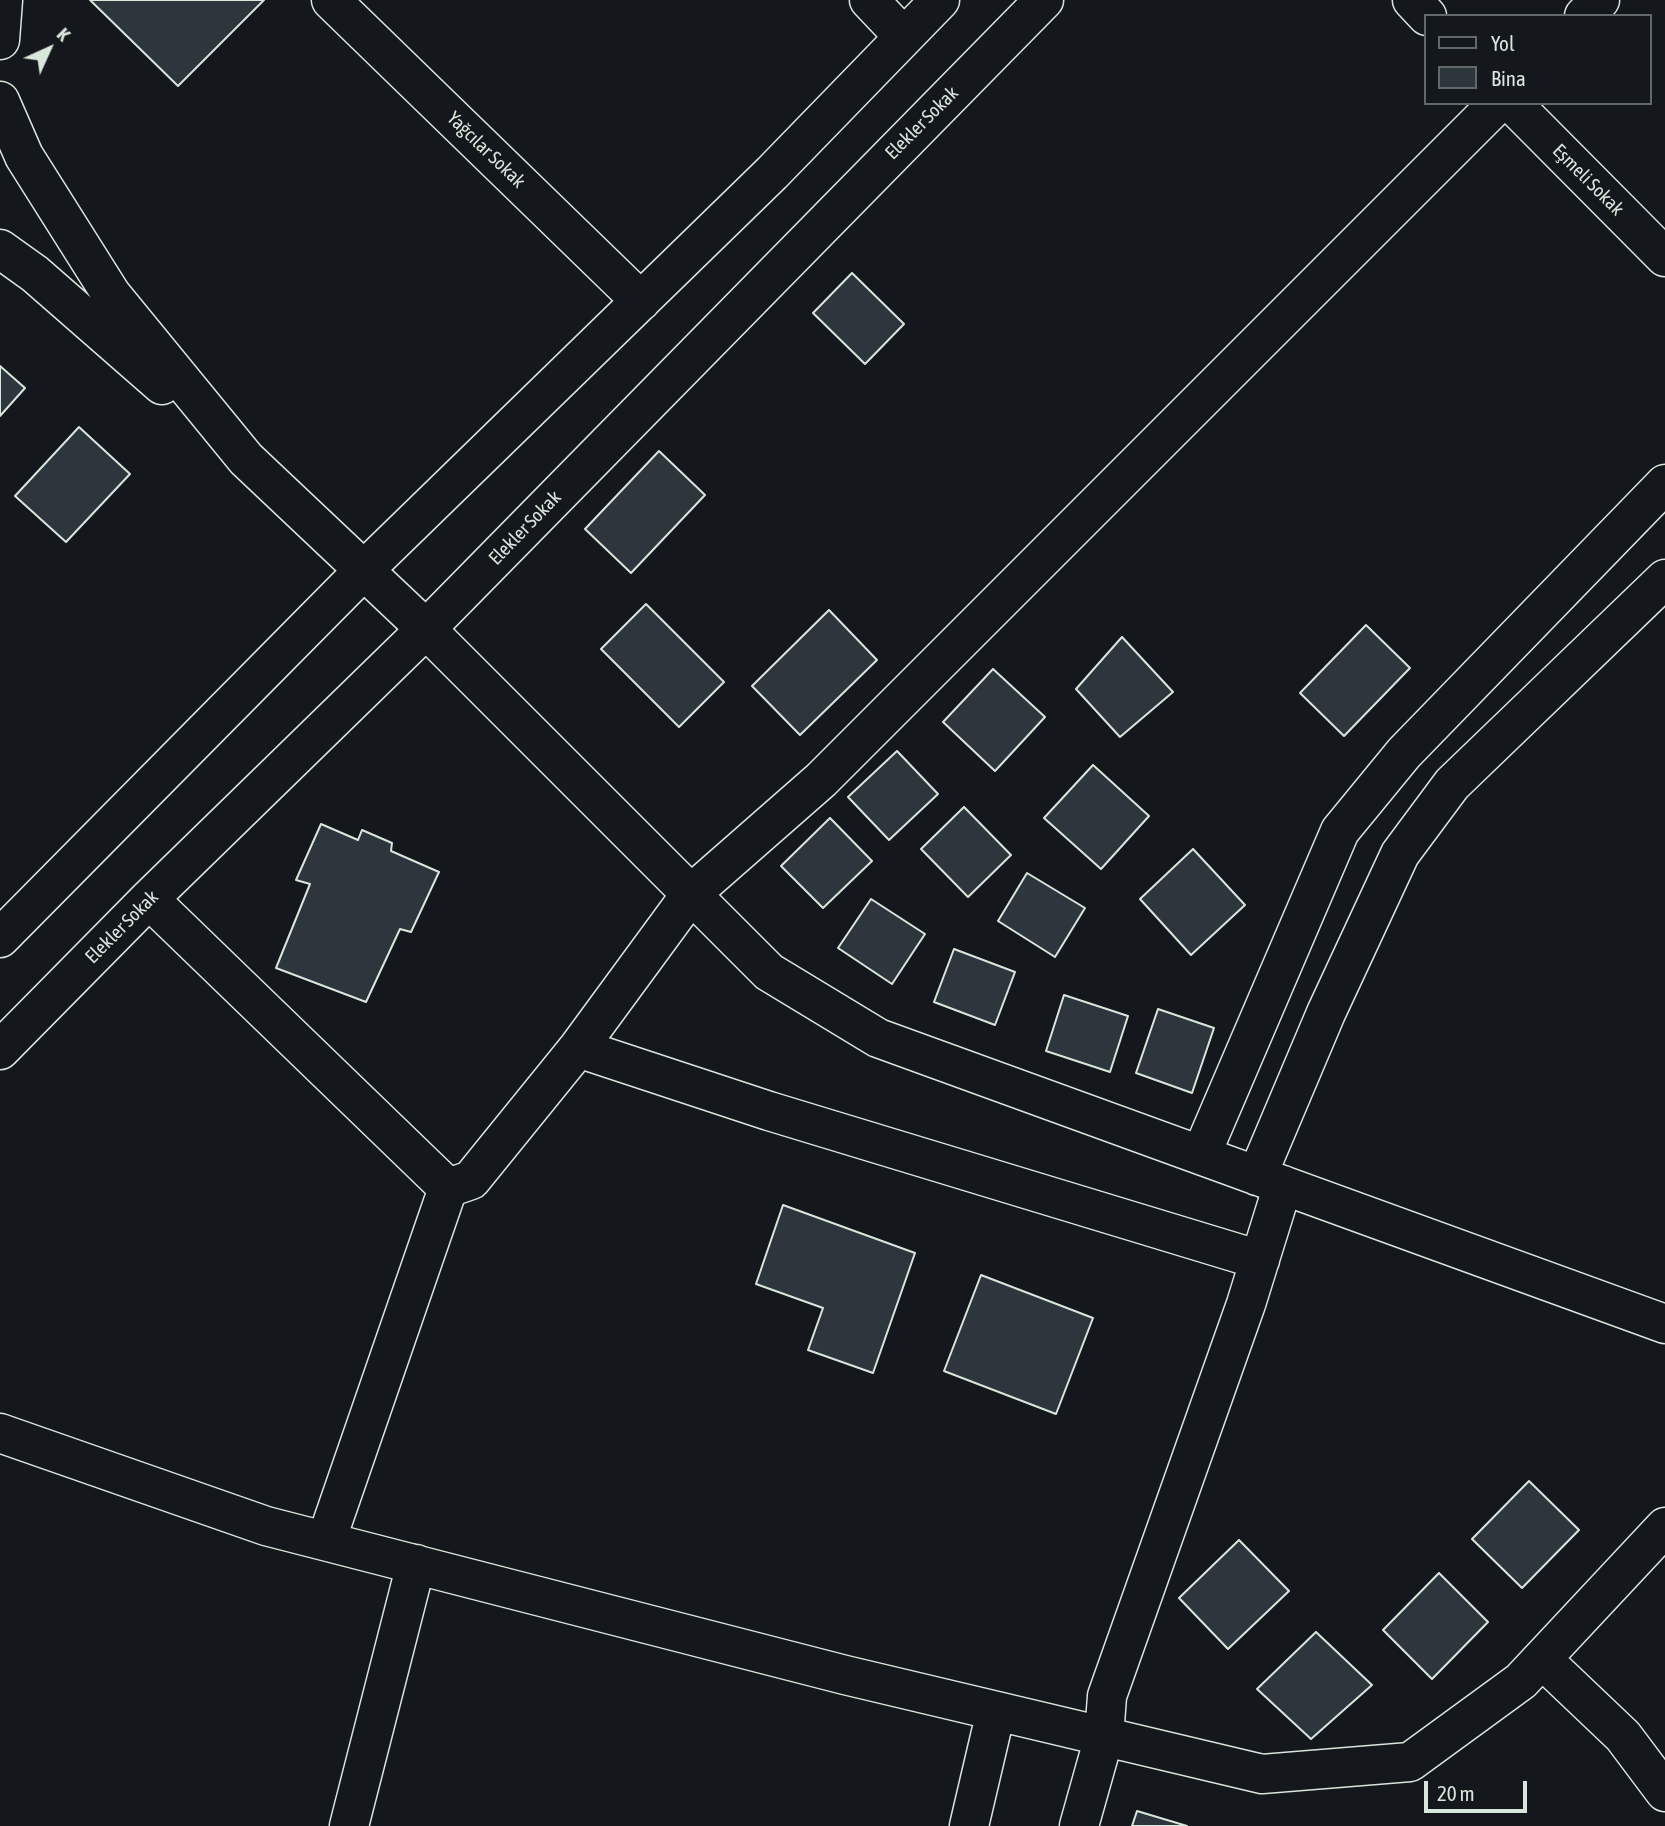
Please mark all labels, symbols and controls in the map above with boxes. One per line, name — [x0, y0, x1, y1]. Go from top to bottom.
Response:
north arrow — [14, 14, 84, 84]
legend — [1424, 14, 1651, 105]
text: K — [53, 23, 75, 45]
text: Yol — [1491, 31, 1515, 55]
text: Bina — [1491, 66, 1526, 90]
street label: Elekler Sokak — [881, 82, 963, 164]
street label: Yağcılar Sokak — [442, 107, 530, 193]
street label: Eşmeli Sokak — [1548, 140, 1628, 220]
street label: Elekler Sokak — [484, 486, 566, 570]
street label: Elekler Sokak — [81, 886, 163, 968]
scale bar — [1427, 1766, 1530, 1810]
text: 20 m — [1437, 1781, 1475, 1805]

